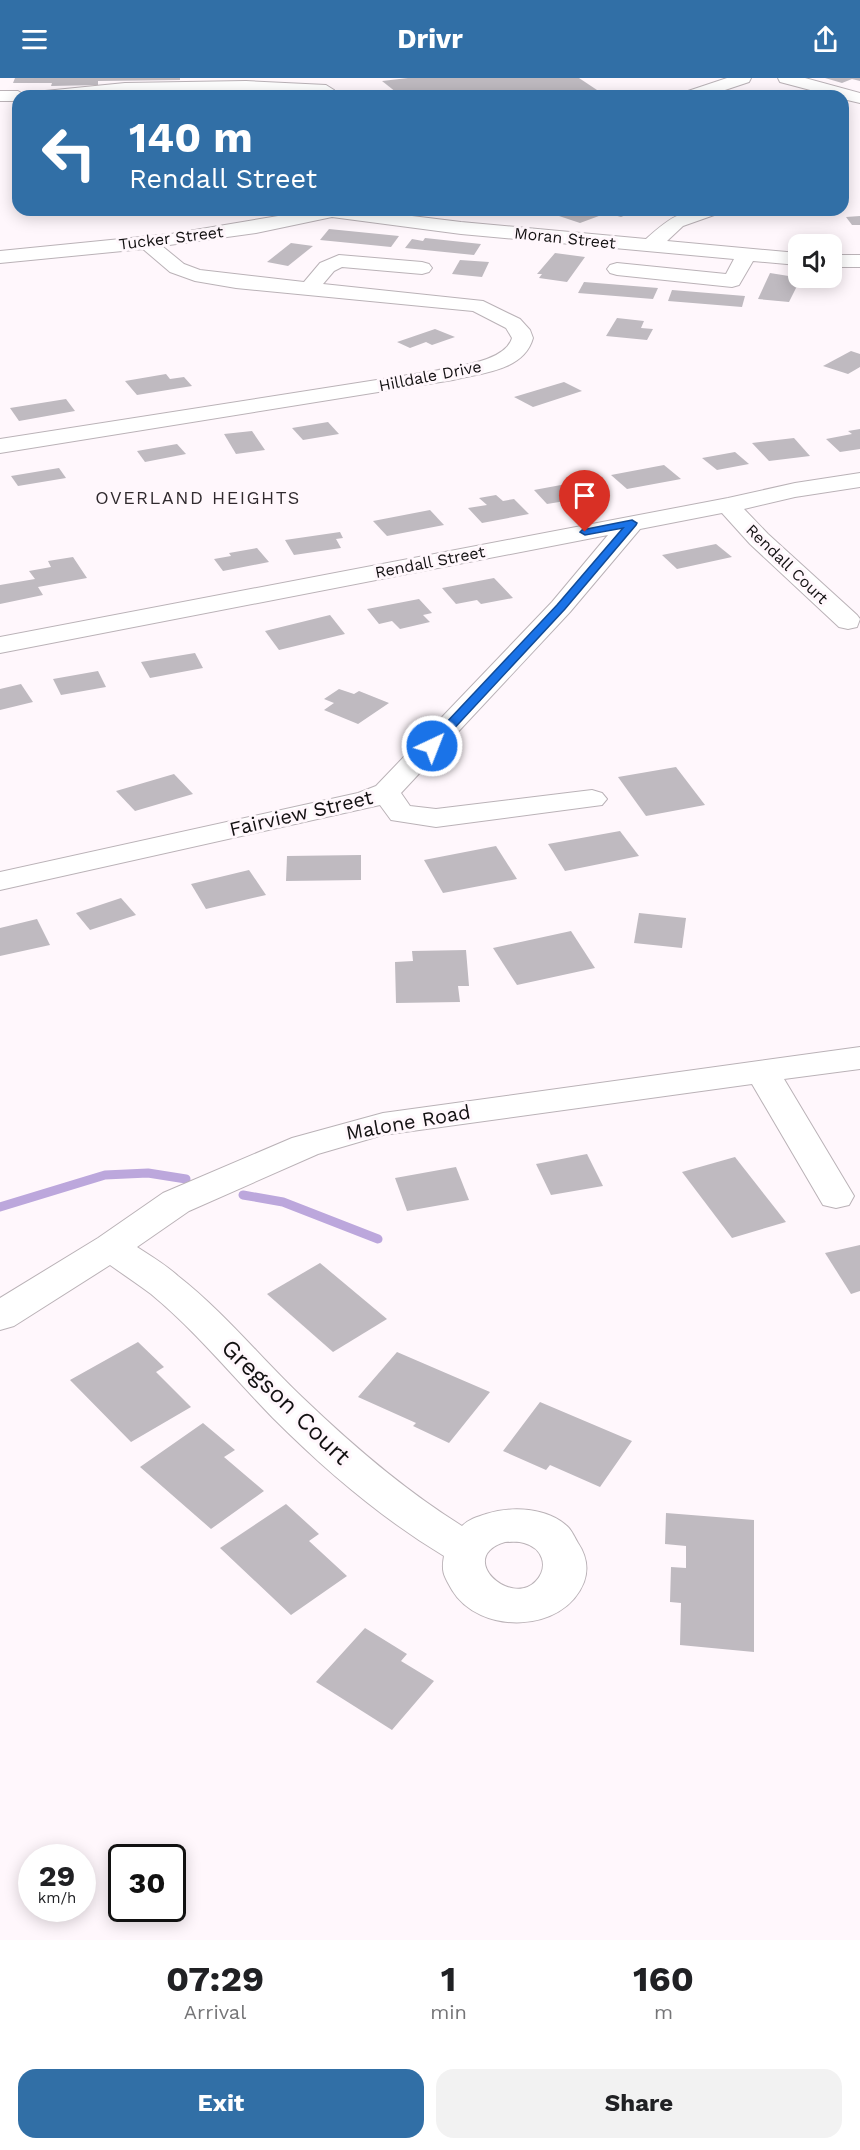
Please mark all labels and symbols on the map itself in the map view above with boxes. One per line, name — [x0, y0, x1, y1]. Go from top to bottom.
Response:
street label: Tucker Street — [118, 222, 225, 254]
street label: Moran Street — [513, 223, 617, 253]
street label: Hilldale Drive — [377, 357, 483, 395]
pin — [559, 470, 610, 532]
district label: OVERLAND HEIGHTS — [95, 487, 301, 508]
street label: Rendall Court — [742, 520, 832, 608]
street label: Rendall Street — [373, 542, 487, 582]
position arrow — [400, 714, 464, 778]
street label: Fairview Street — [227, 785, 376, 841]
street label: Malone Road — [344, 1099, 472, 1145]
street label: Gregson Court — [216, 1333, 356, 1471]
speed limit sign: 30 — [108, 1844, 186, 1922]

